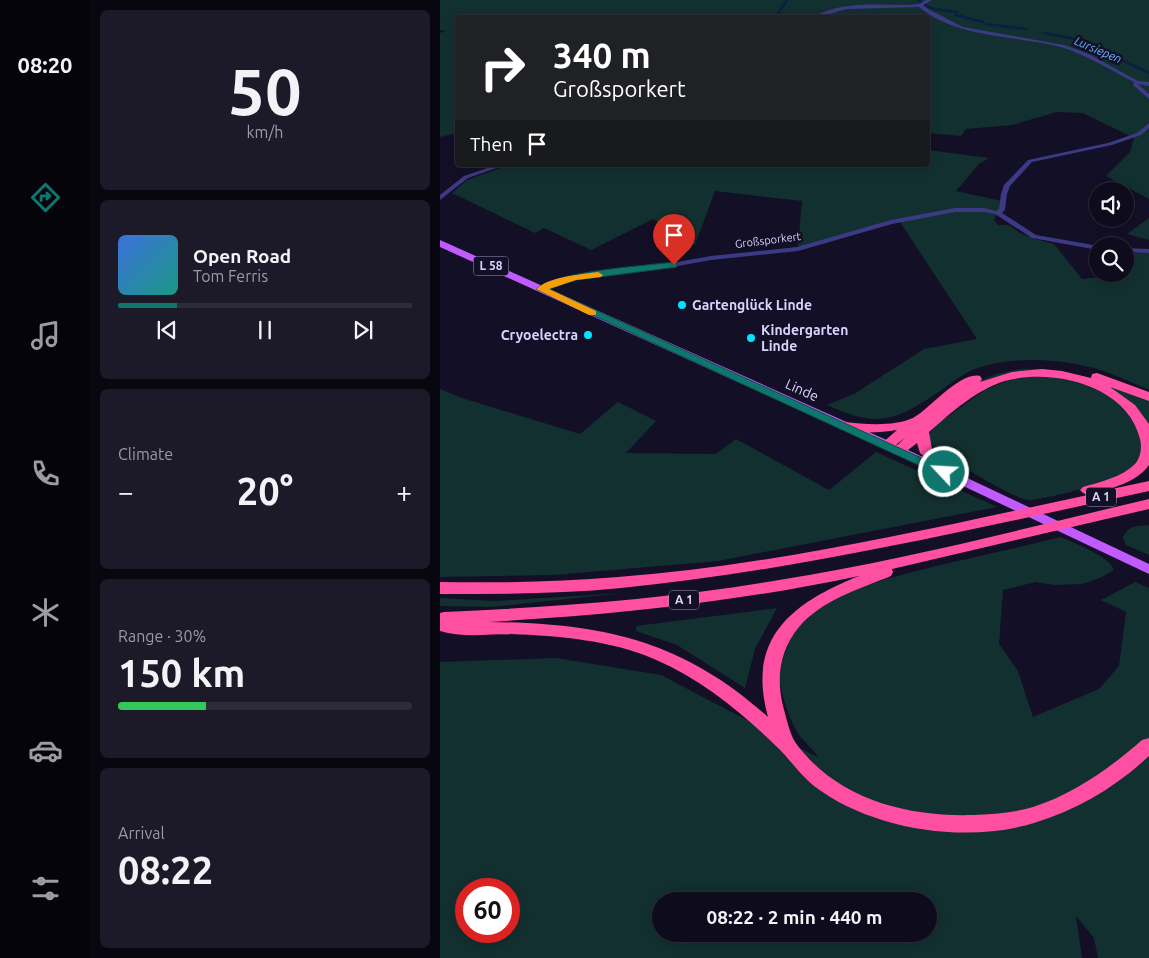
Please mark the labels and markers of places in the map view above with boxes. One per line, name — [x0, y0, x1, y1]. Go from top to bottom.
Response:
pin — [653, 214, 695, 265]
place label: Gartenglück Linde — [692, 297, 812, 313]
marker: Gartenglück Linde — [676, 299, 688, 311]
place label: Kindergarten Linde — [761, 322, 848, 354]
place label: Cryoelectra — [501, 327, 578, 343]
marker: Cryoelectra — [582, 329, 594, 341]
marker: Kindergarten Linde — [745, 332, 757, 344]

